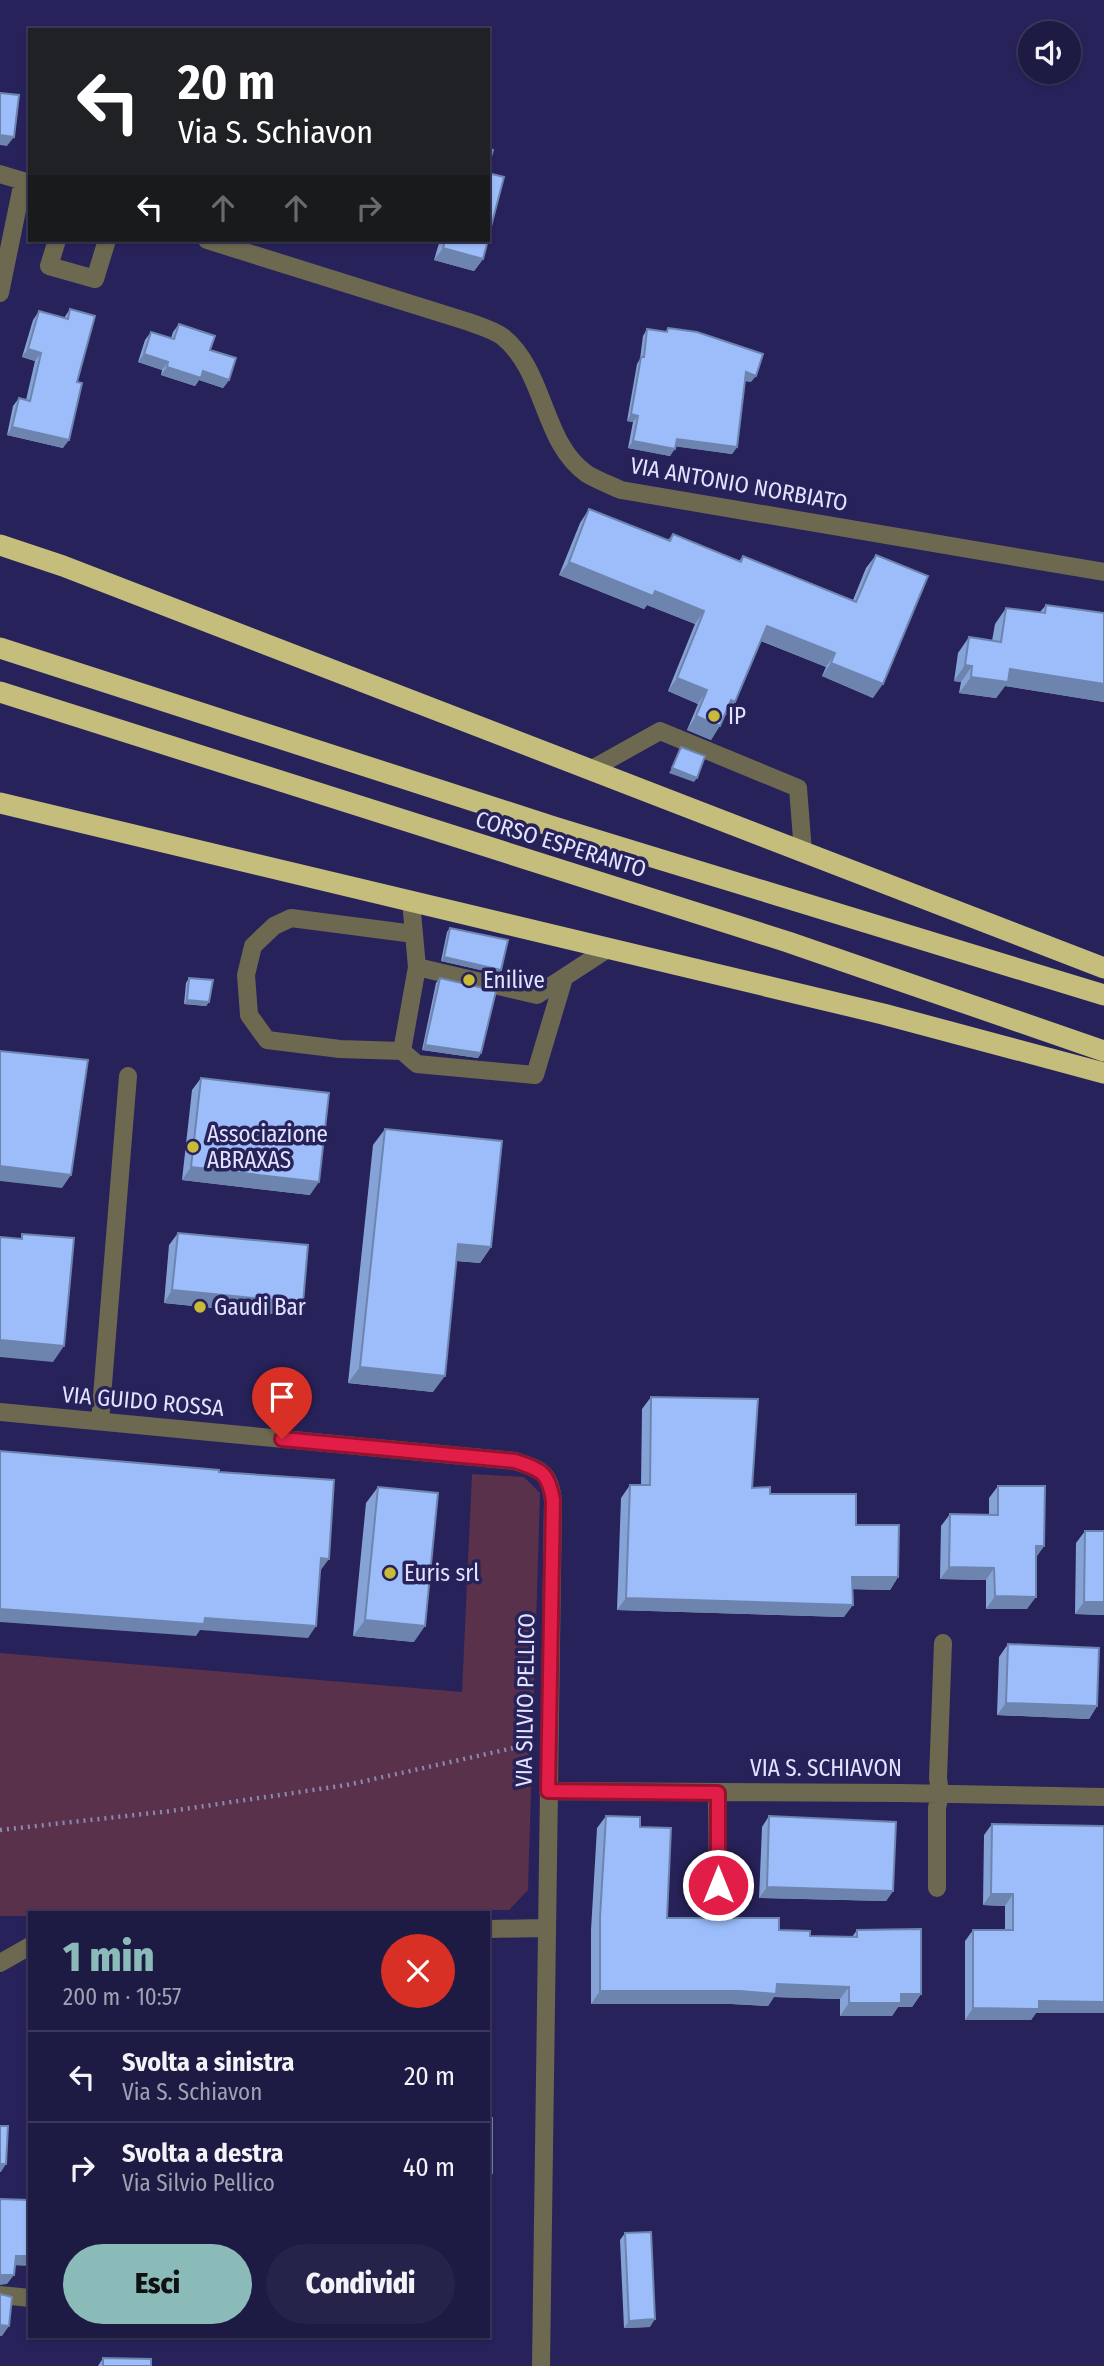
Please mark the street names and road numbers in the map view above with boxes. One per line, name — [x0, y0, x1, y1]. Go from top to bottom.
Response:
street label: VIA ANTONIO NORBIATO — [628, 451, 850, 517]
street label: CORSO ESPERANTO — [472, 805, 650, 883]
street label: VIA GUIDO ROSSA — [61, 1380, 225, 1422]
street label: VIA SILVIO PELLICO — [509, 1613, 541, 1787]
street label: VIA S. SCHIAVON — [750, 1754, 902, 1782]

